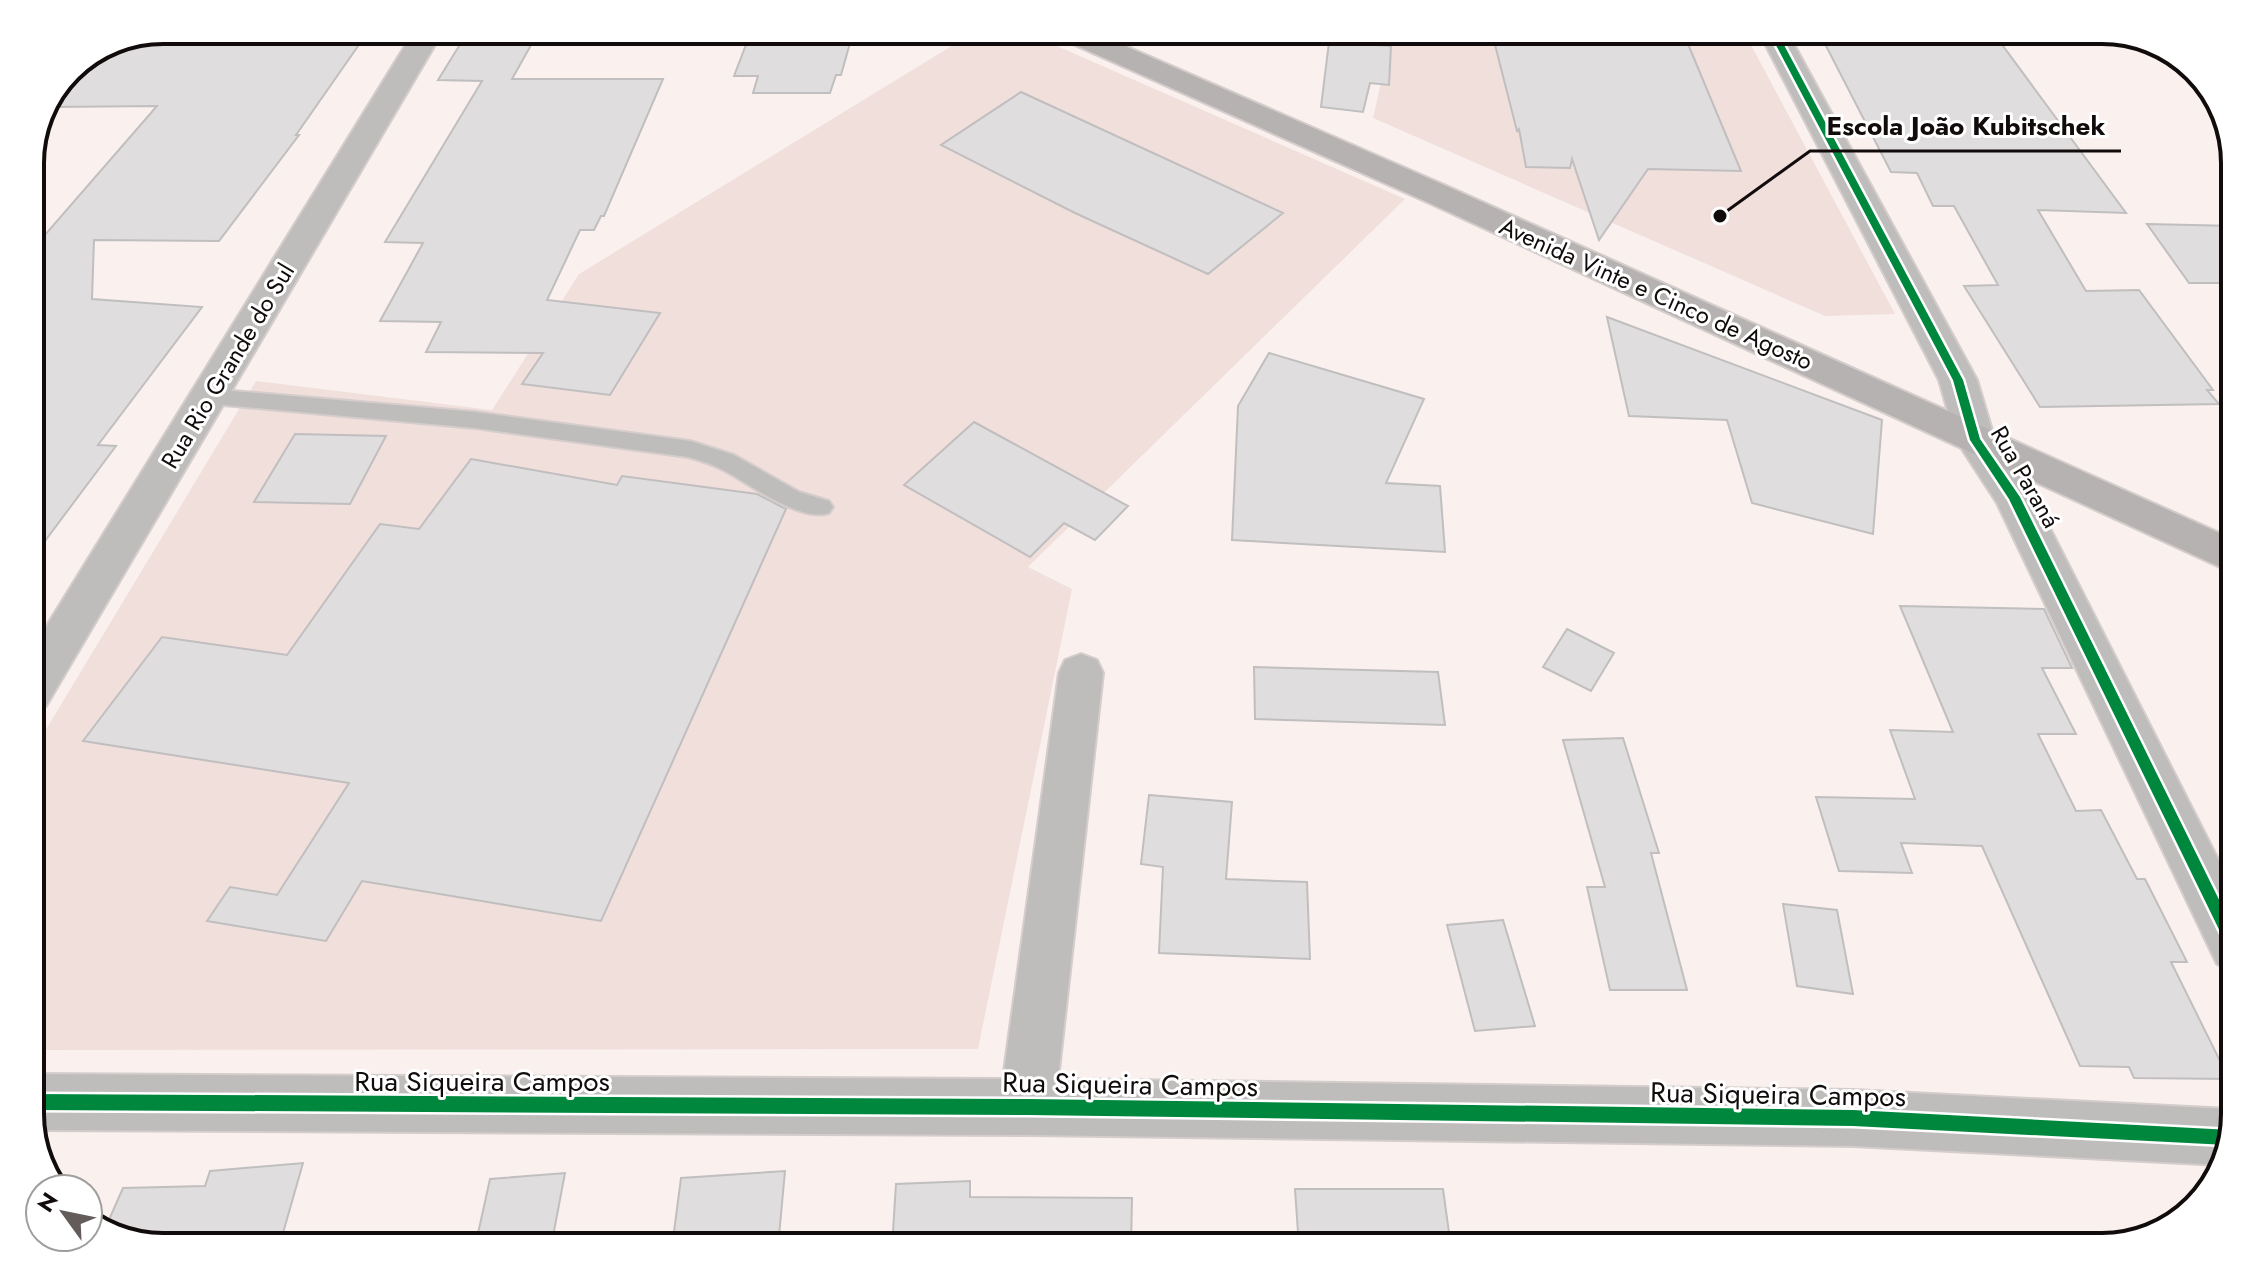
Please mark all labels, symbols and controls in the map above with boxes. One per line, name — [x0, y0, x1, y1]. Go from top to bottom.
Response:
callout: Escola João Kubitschek — [1810, 101, 2121, 151]
text: Escola João Kubitschek — [1827, 107, 2105, 145]
street label: Avenida Vinte e Cinco de Agosto — [1494, 209, 1818, 379]
street label: Rua Rio Grande do Sul — [152, 256, 303, 475]
street label: Rua Paraná — [1982, 419, 2069, 534]
street label: Rua Siqueira Campos — [354, 1061, 610, 1102]
street label: Rua Siqueira Campos — [1002, 1062, 1258, 1107]
street label: Rua Siqueira Campos — [1650, 1072, 1906, 1117]
north arrow — [24, 1173, 104, 1253]
text: N — [29, 1186, 65, 1218]

